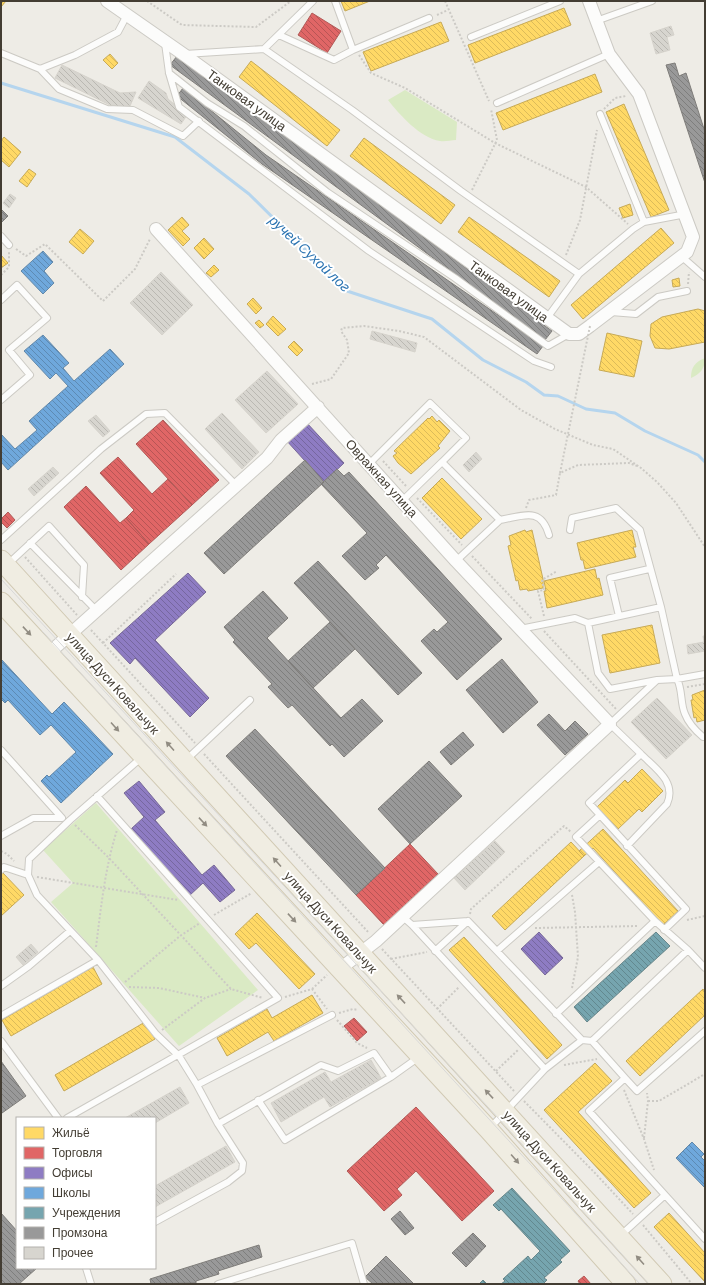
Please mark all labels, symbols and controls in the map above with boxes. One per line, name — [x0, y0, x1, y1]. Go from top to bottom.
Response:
street label: Танковая улица — [204, 66, 290, 135]
water label: ручей Сухой лог — [265, 210, 354, 295]
street label: Танковая улица — [466, 257, 552, 326]
street label: Овражная улица — [343, 436, 422, 521]
one-way arrow — [23, 626, 32, 636]
street label: улица Дуси Ковальчук — [63, 629, 163, 737]
one-way arrow — [110, 722, 120, 732]
one-way arrow — [165, 741, 175, 751]
one-way arrow — [199, 817, 208, 828]
one-way arrow — [273, 858, 282, 867]
street label: улица Дуси Ковальчук — [281, 868, 381, 976]
one-way arrow — [287, 913, 296, 922]
one-way arrow — [397, 994, 406, 1003]
one-way arrow — [485, 1089, 494, 1099]
street label: улица Дуси Ковальчук — [500, 1107, 600, 1215]
legend — [16, 1117, 156, 1269]
text: Жильё — [52, 1125, 90, 1139]
text: Торговля — [52, 1145, 102, 1160]
one-way arrow — [510, 1154, 519, 1164]
text: Офисы — [52, 1165, 93, 1180]
text: Школы — [52, 1185, 90, 1199]
text: Учреждения — [52, 1205, 121, 1220]
text: Промзона — [52, 1225, 108, 1240]
text: Прочее — [52, 1245, 94, 1260]
one-way arrow — [636, 1255, 645, 1266]

